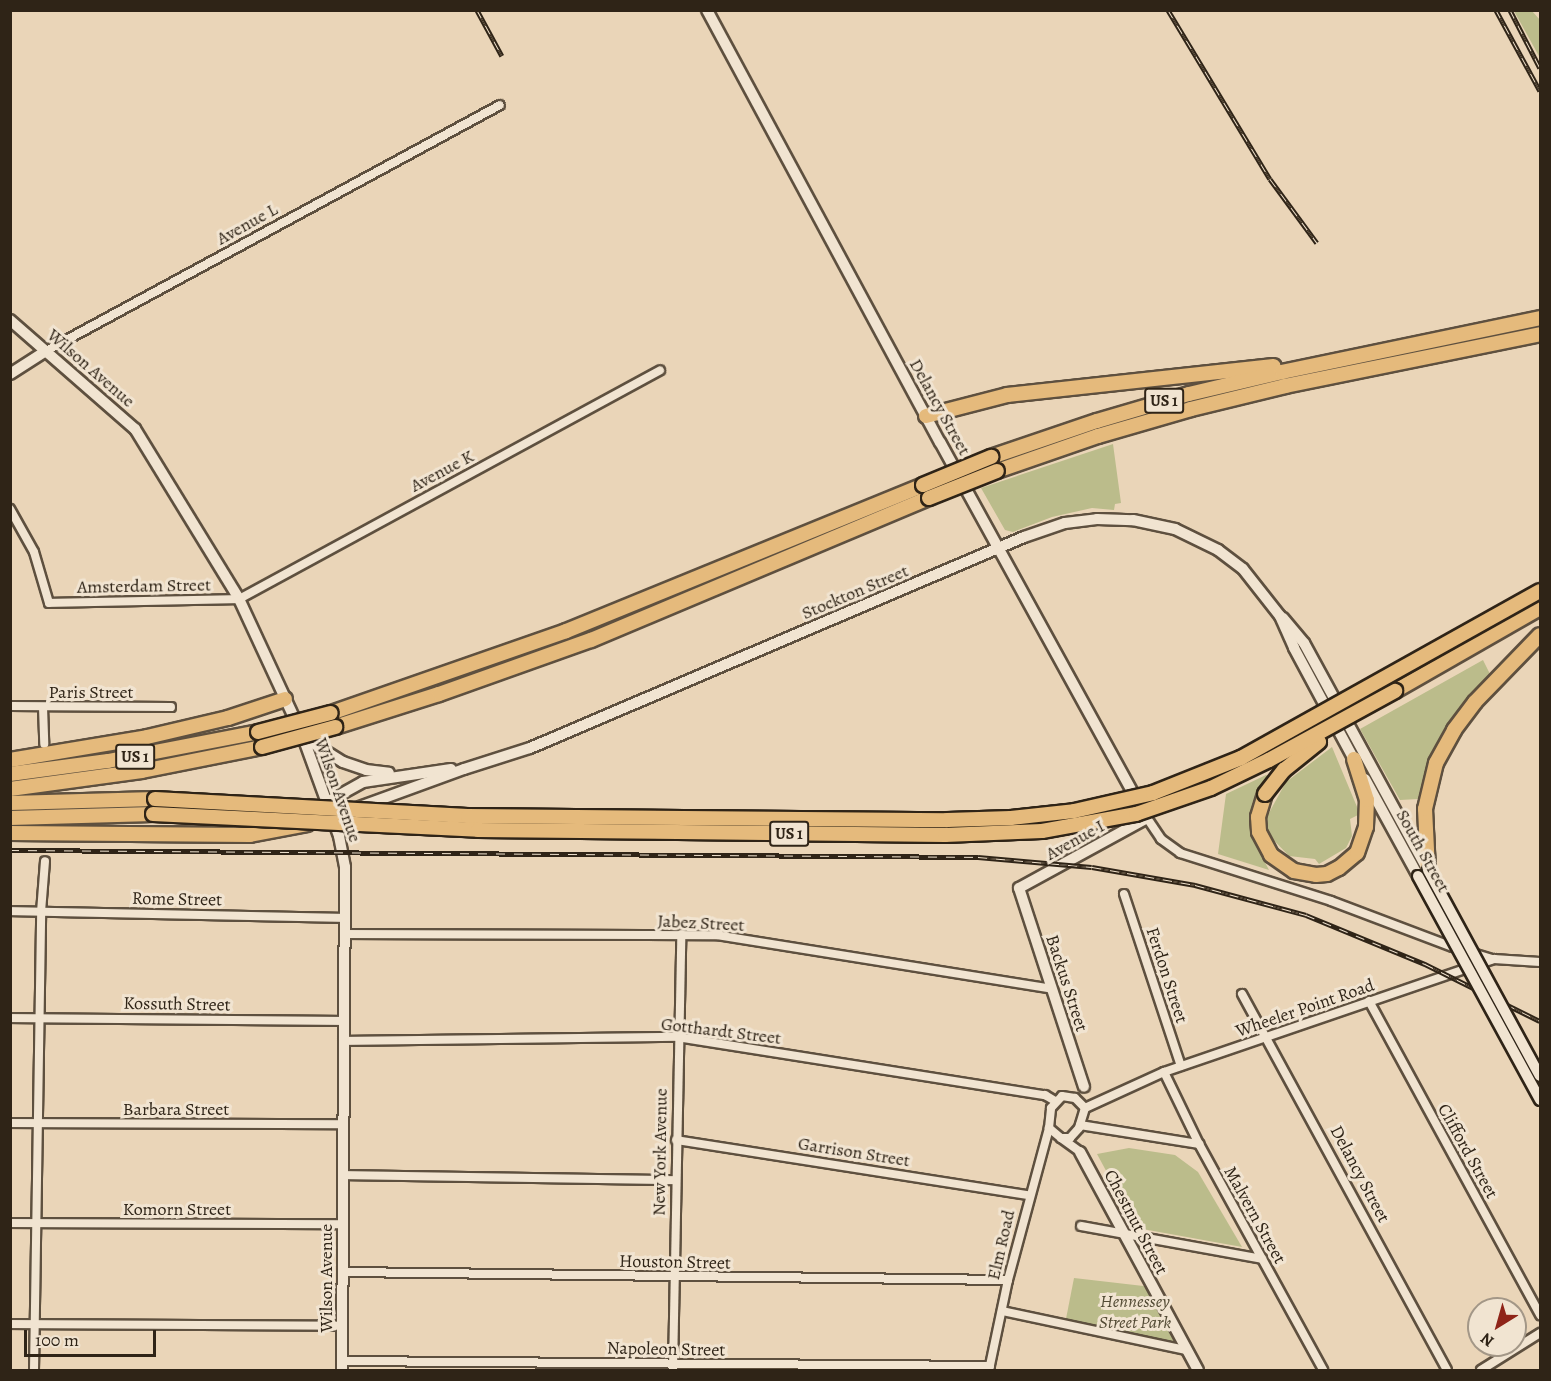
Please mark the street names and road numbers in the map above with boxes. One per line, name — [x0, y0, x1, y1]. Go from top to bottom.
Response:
street label: Avenue L — [213, 198, 281, 250]
street label: Wilson Avenue — [43, 324, 139, 412]
street label: Delancy Street — [905, 355, 975, 459]
road number: US 1 — [1143, 388, 1185, 414]
street label: Avenue K — [407, 445, 477, 497]
street label: Stockton Street — [798, 560, 912, 624]
street label: Amsterdam Street — [77, 574, 211, 598]
street label: Paris Street — [49, 681, 133, 703]
street label: Wilson Avenue — [310, 735, 366, 845]
road number: US 1 — [114, 744, 156, 770]
street label: South Street — [1391, 806, 1455, 896]
street label: Avenue I — [1042, 815, 1108, 865]
road number: US 1 — [768, 821, 810, 847]
street label: Rome Street — [132, 887, 222, 911]
street label: Jabez Street — [657, 910, 745, 936]
street label: Ferdon Street — [1141, 924, 1193, 1026]
street label: Backus Street — [1041, 932, 1093, 1034]
street label: Wheeler Point Road — [1233, 974, 1377, 1042]
street label: Kossuth Street — [123, 992, 231, 1016]
street label: Gotthardt Street — [660, 1013, 782, 1049]
street label: New York Avenue — [648, 1088, 672, 1216]
street label: Barbara Street — [123, 1098, 229, 1120]
street label: Clifford Street — [1433, 1100, 1503, 1202]
street label: Delancy Street — [1325, 1122, 1395, 1226]
street label: Garrison Street — [797, 1132, 911, 1172]
street label: Malvern Street — [1219, 1162, 1291, 1268]
street label: Chestnut Street — [1099, 1166, 1173, 1278]
street label: Komorn Street — [123, 1198, 231, 1220]
street label: Elm Road — [982, 1208, 1020, 1282]
street label: Wilson Avenue — [315, 1224, 337, 1332]
street label: Houston Street — [619, 1250, 731, 1274]
street label: Napoleon Street — [607, 1337, 725, 1361]

